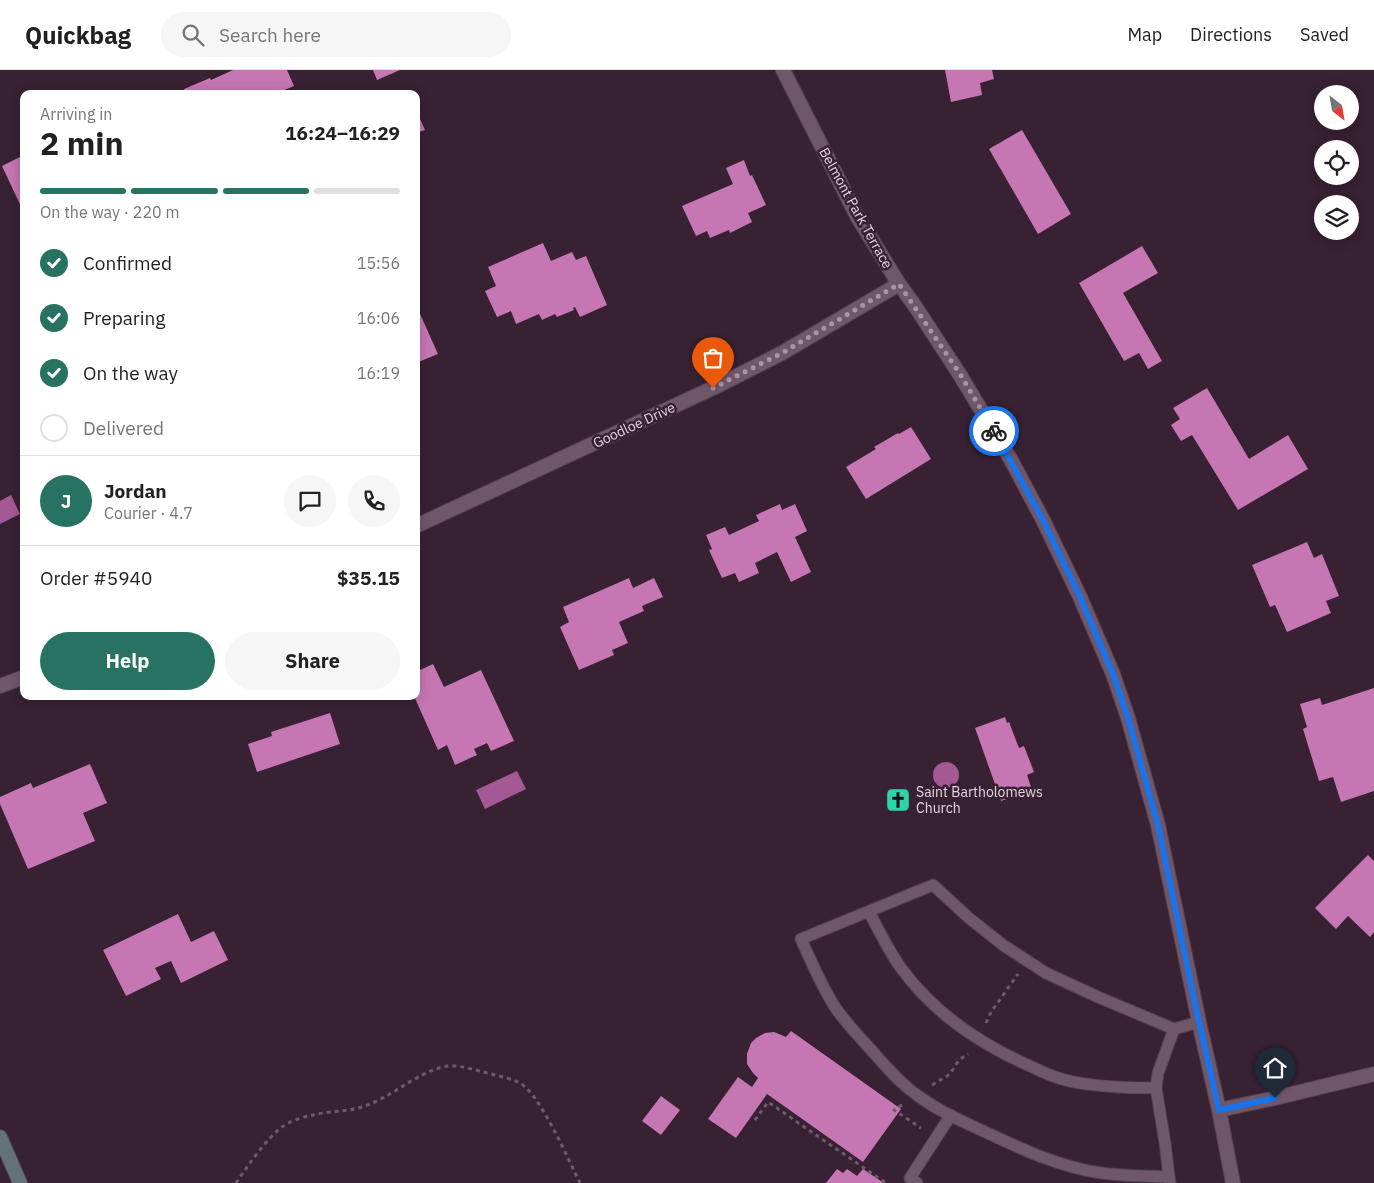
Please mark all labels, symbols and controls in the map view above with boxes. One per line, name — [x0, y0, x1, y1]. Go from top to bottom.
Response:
search box — [161, 12, 511, 57]
text: Quickbag — [25, 19, 131, 51]
icon: search — [179, 21, 207, 49]
text: Search here — [219, 23, 321, 47]
text: Map — [1127, 23, 1162, 46]
text: Directions — [1190, 23, 1272, 46]
text: Saved — [1300, 23, 1349, 46]
north arrow — [1314, 85, 1359, 130]
map controls — [1314, 85, 1359, 240]
text: Arriving in — [40, 104, 112, 124]
text: 16:24–16:29 — [285, 121, 400, 145]
text: 2 min — [40, 122, 124, 164]
button: locate — [1314, 140, 1359, 185]
street label: Belmont Park Terrace — [815, 144, 897, 272]
button: layers — [1314, 195, 1359, 240]
text: On the way · 220 m — [40, 202, 179, 222]
icon: check — [40, 249, 68, 277]
text: Confirmed — [83, 251, 172, 275]
text: 15:56 — [357, 253, 400, 273]
icon: check — [40, 304, 68, 332]
text: Preparing — [83, 306, 165, 330]
text: 16:06 — [357, 308, 400, 328]
pin — [692, 337, 734, 388]
icon: bag — [699, 344, 727, 372]
icon: check — [40, 359, 68, 387]
text: On the way — [83, 361, 178, 385]
text: 16:19 — [357, 363, 400, 383]
street label: Goodloe Drive — [590, 398, 678, 452]
courier — [969, 406, 1019, 456]
text: Delivered — [83, 416, 164, 440]
icon: bike — [980, 417, 1008, 445]
button: chat — [284, 475, 336, 527]
button: phone — [348, 475, 400, 527]
text: Jordan — [104, 479, 167, 503]
text: J — [61, 489, 71, 513]
text: Courier · 4.7 — [104, 503, 193, 523]
text: Order #5940 — [40, 566, 152, 590]
text: $35.15 — [337, 566, 400, 590]
button: Help — [40, 632, 215, 690]
button: Share — [225, 632, 400, 690]
place label: Saint Bartholomews Church — [916, 783, 1043, 817]
church icon: Saint Bartholomews Church — [885, 787, 911, 813]
pin — [1254, 1047, 1296, 1098]
icon: home — [1261, 1054, 1289, 1082]

